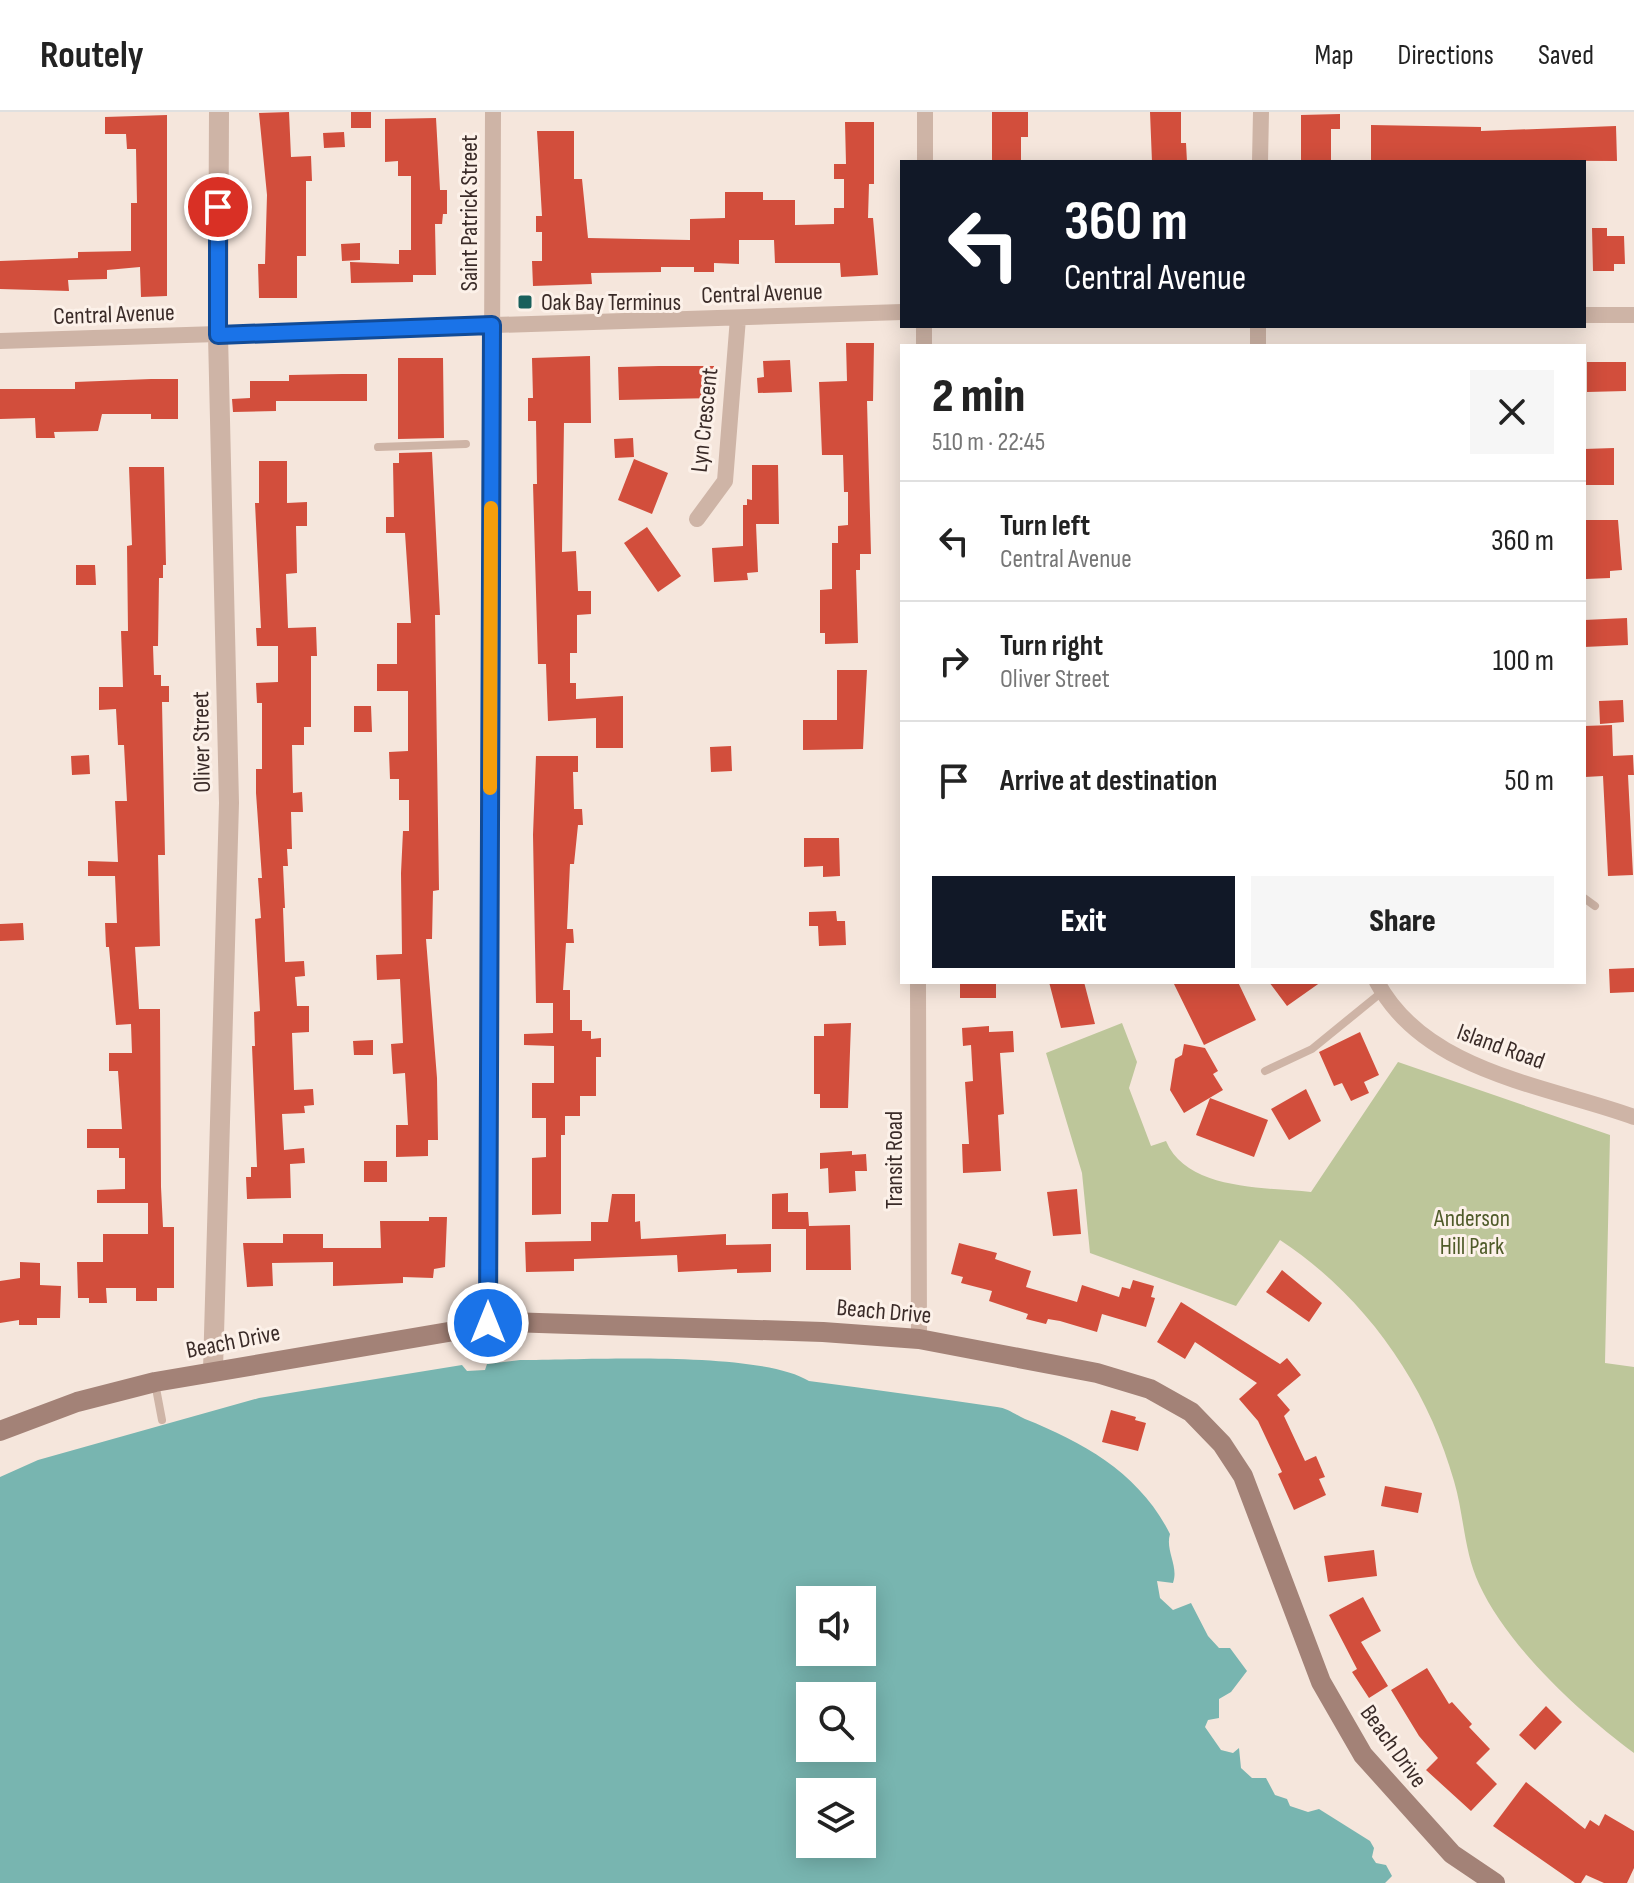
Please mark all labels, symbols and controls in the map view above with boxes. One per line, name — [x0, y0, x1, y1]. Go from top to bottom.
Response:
text: Routely — [40, 33, 144, 78]
text: Map — [1315, 39, 1354, 72]
text: Directions — [1398, 39, 1494, 72]
text: Saved — [1538, 39, 1594, 72]
street label: Saint Patrick Street — [455, 135, 484, 291]
pin — [184, 173, 252, 241]
icon: arrive — [196, 185, 240, 229]
text: 360 m — [1064, 189, 1188, 256]
icon: left — [932, 192, 1036, 296]
text: Central Avenue — [1064, 257, 1246, 300]
street label: Central Avenue — [701, 277, 823, 310]
place label: Oak Bay Terminus — [541, 288, 681, 317]
marker: Oak Bay Terminus — [516, 293, 534, 311]
street label: Central Avenue — [53, 298, 175, 331]
street label: Lyn Crescent — [685, 366, 724, 474]
text: 2 min — [932, 368, 1025, 425]
button: close — [1470, 370, 1554, 454]
text: 510 m · 22:45 — [932, 427, 1045, 458]
text: Turn left — [1000, 508, 1090, 544]
icon: left — [932, 519, 976, 563]
text: 360 m — [1491, 523, 1554, 559]
text: Central Avenue — [1000, 544, 1132, 575]
text: Turn right — [1000, 628, 1103, 664]
icon: right — [932, 639, 976, 683]
text: 100 m — [1493, 643, 1554, 679]
text: Oliver Street — [1000, 664, 1110, 695]
street label: Oliver Street — [186, 691, 217, 793]
icon: arrive — [932, 759, 976, 803]
text: Arrive at destination — [1000, 763, 1217, 799]
text: 50 m — [1505, 763, 1554, 799]
button: Exit — [932, 876, 1235, 968]
button: Share — [1251, 876, 1554, 968]
street label: Island Road — [1453, 1017, 1549, 1076]
street label: Transit Road — [880, 1111, 909, 1209]
park label: Anderson Hill Park — [1433, 1204, 1510, 1261]
position arrow — [446, 1281, 530, 1365]
street label: Beach Drive — [835, 1293, 933, 1330]
street label: Beach Drive — [184, 1318, 283, 1365]
map controls — [796, 1586, 876, 1858]
button: sound — [796, 1586, 876, 1666]
button: search — [796, 1682, 876, 1762]
street label: Beach Drive — [1354, 1699, 1433, 1793]
button: layers — [796, 1778, 876, 1858]

